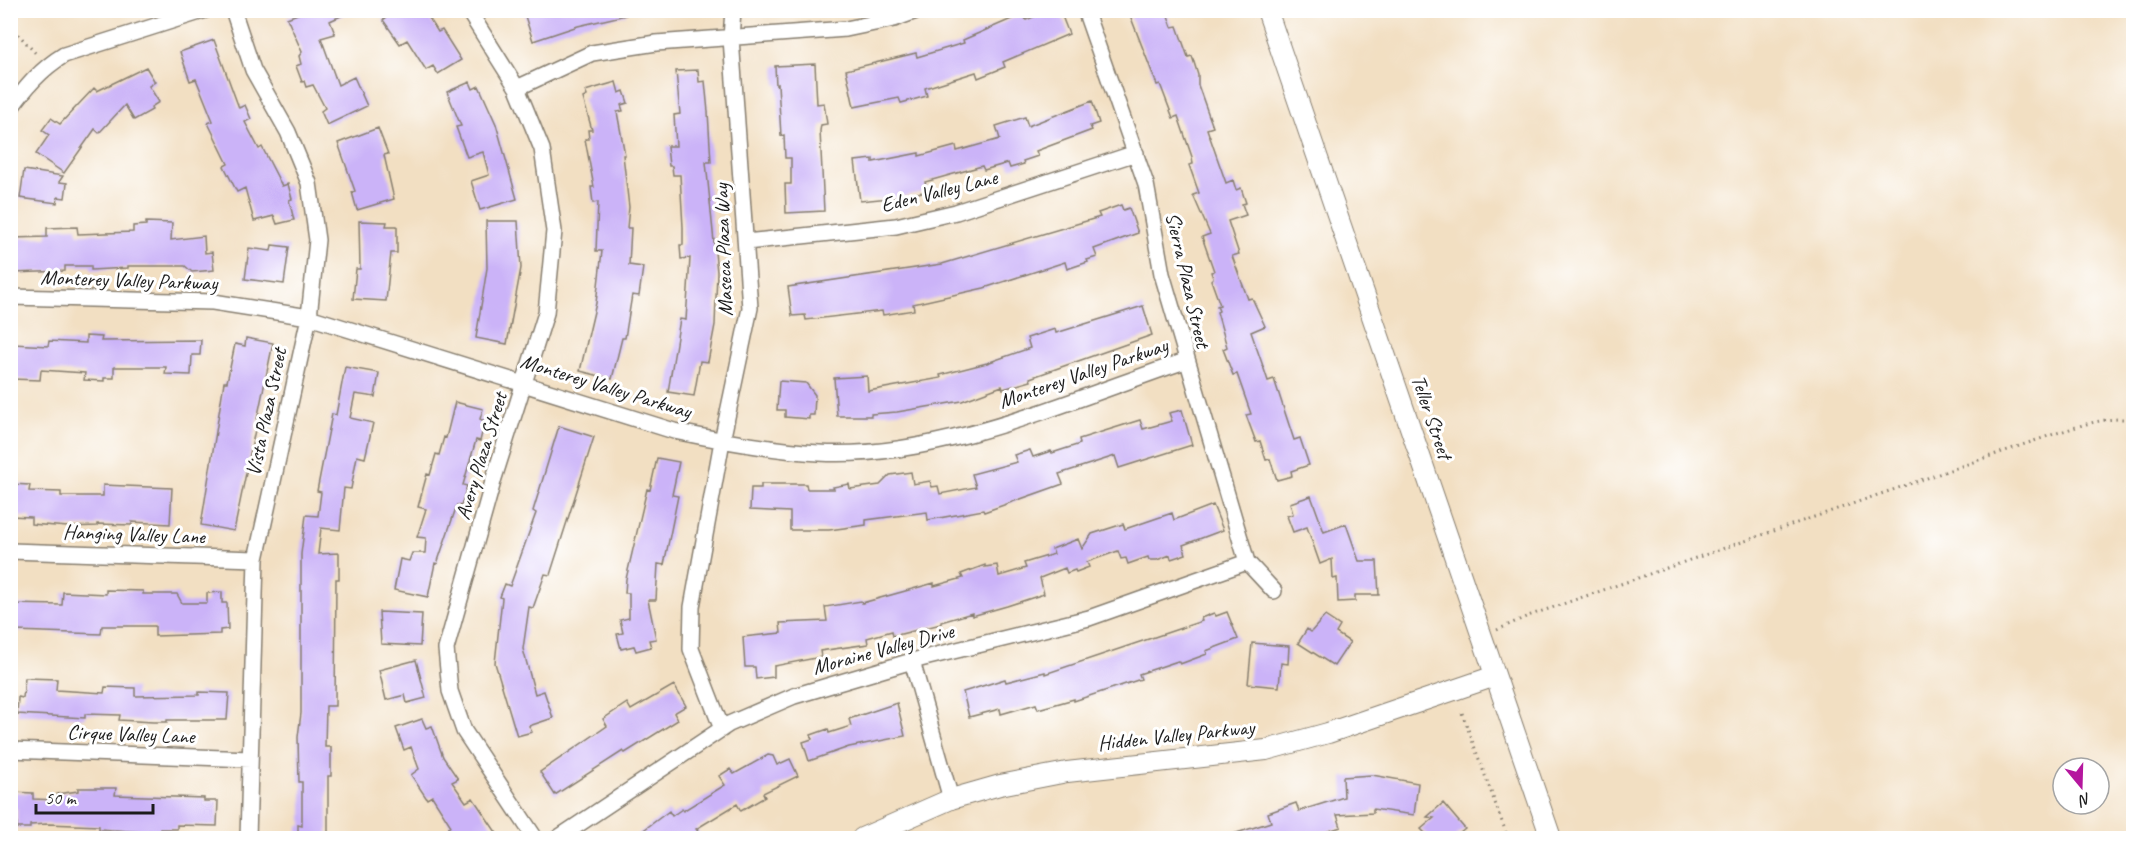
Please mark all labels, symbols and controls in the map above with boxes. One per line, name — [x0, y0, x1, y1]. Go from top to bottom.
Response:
street label: Eden Valley Lane — [878, 164, 1001, 218]
street label: Maseca Plaza Way — [708, 181, 738, 317]
street label: Sierra Plaza Street — [1160, 210, 1217, 352]
street label: Monterey Valley Parkway — [40, 264, 220, 296]
street label: Monterey Valley Parkway — [995, 331, 1173, 414]
street label: Vista Plaza Street — [240, 344, 293, 478]
street label: Monterey Valley Parkway — [518, 348, 696, 425]
street label: Teller Street — [1406, 372, 1459, 465]
street label: Avery Plaza Street — [449, 387, 513, 523]
street label: Hanging Valley Lane — [63, 519, 207, 550]
street label: Moraine Valley Drive — [809, 617, 958, 680]
street label: Hidden Valley Parkway — [1096, 714, 1257, 756]
street label: Cirque Valley Lane — [67, 719, 197, 749]
north arrow — [2051, 756, 2111, 816]
scale bar — [36, 777, 153, 815]
text: 50 m — [45, 787, 78, 809]
text: N — [2075, 788, 2093, 811]

